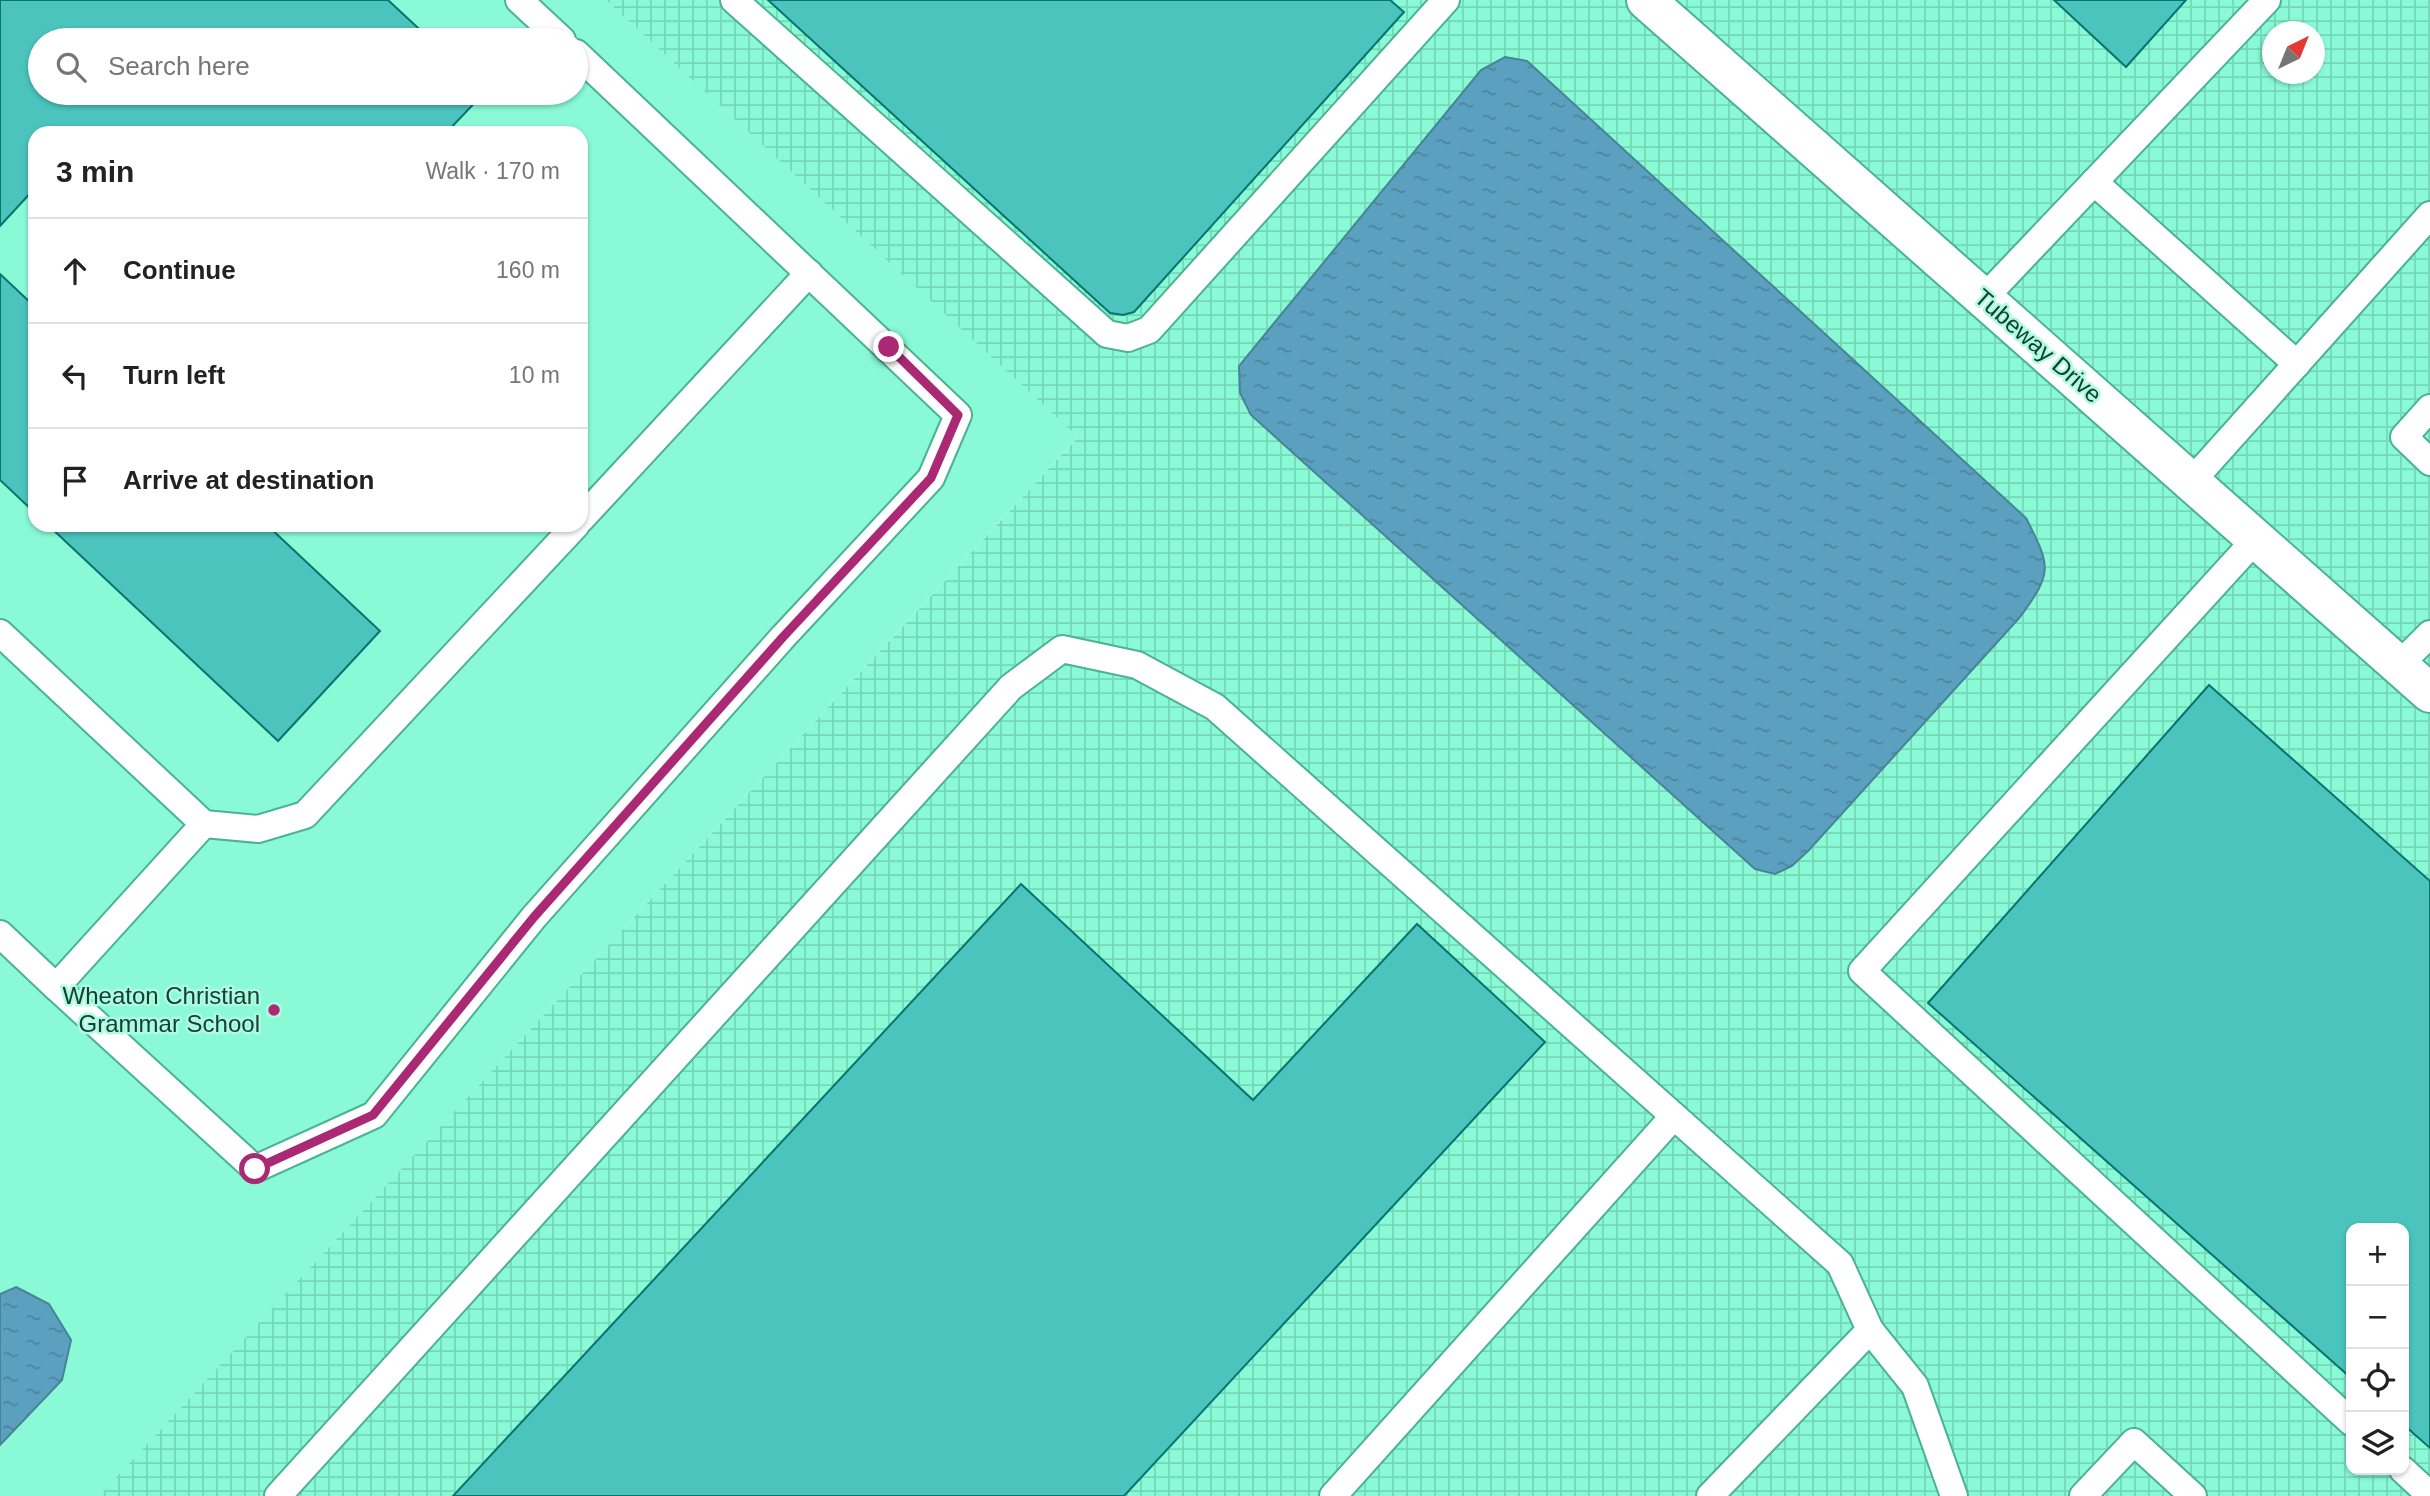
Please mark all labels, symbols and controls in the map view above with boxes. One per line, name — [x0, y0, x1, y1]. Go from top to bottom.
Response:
north arrow — [2262, 21, 2325, 84]
search box — [28, 28, 588, 105]
icon: search — [52, 48, 90, 86]
text: Search here — [108, 51, 250, 81]
text: 3 min — [56, 155, 134, 188]
text: Walk · 170 m — [425, 158, 560, 184]
icon: ahead — [56, 252, 94, 290]
text: Continue — [123, 255, 236, 285]
text: 160 m — [496, 257, 560, 283]
street label: Tubeway Drive — [1969, 283, 2107, 408]
route end — [873, 331, 904, 362]
icon: left — [56, 357, 94, 395]
text: Turn left — [123, 360, 225, 390]
text: 10 m — [509, 362, 560, 388]
icon: arrive — [56, 462, 94, 500]
text: Arrive at destination — [123, 465, 374, 495]
place label: Wheaton Christian Grammar School — [63, 982, 260, 1037]
marker: Wheaton Christian Grammar School — [266, 1002, 282, 1018]
route start — [239, 1153, 270, 1184]
map controls — [2346, 1223, 2409, 1475]
button: + — [2346, 1223, 2409, 1286]
button: − — [2346, 1286, 2409, 1349]
button: locate — [2346, 1349, 2409, 1412]
button: layers — [2346, 1412, 2409, 1475]

